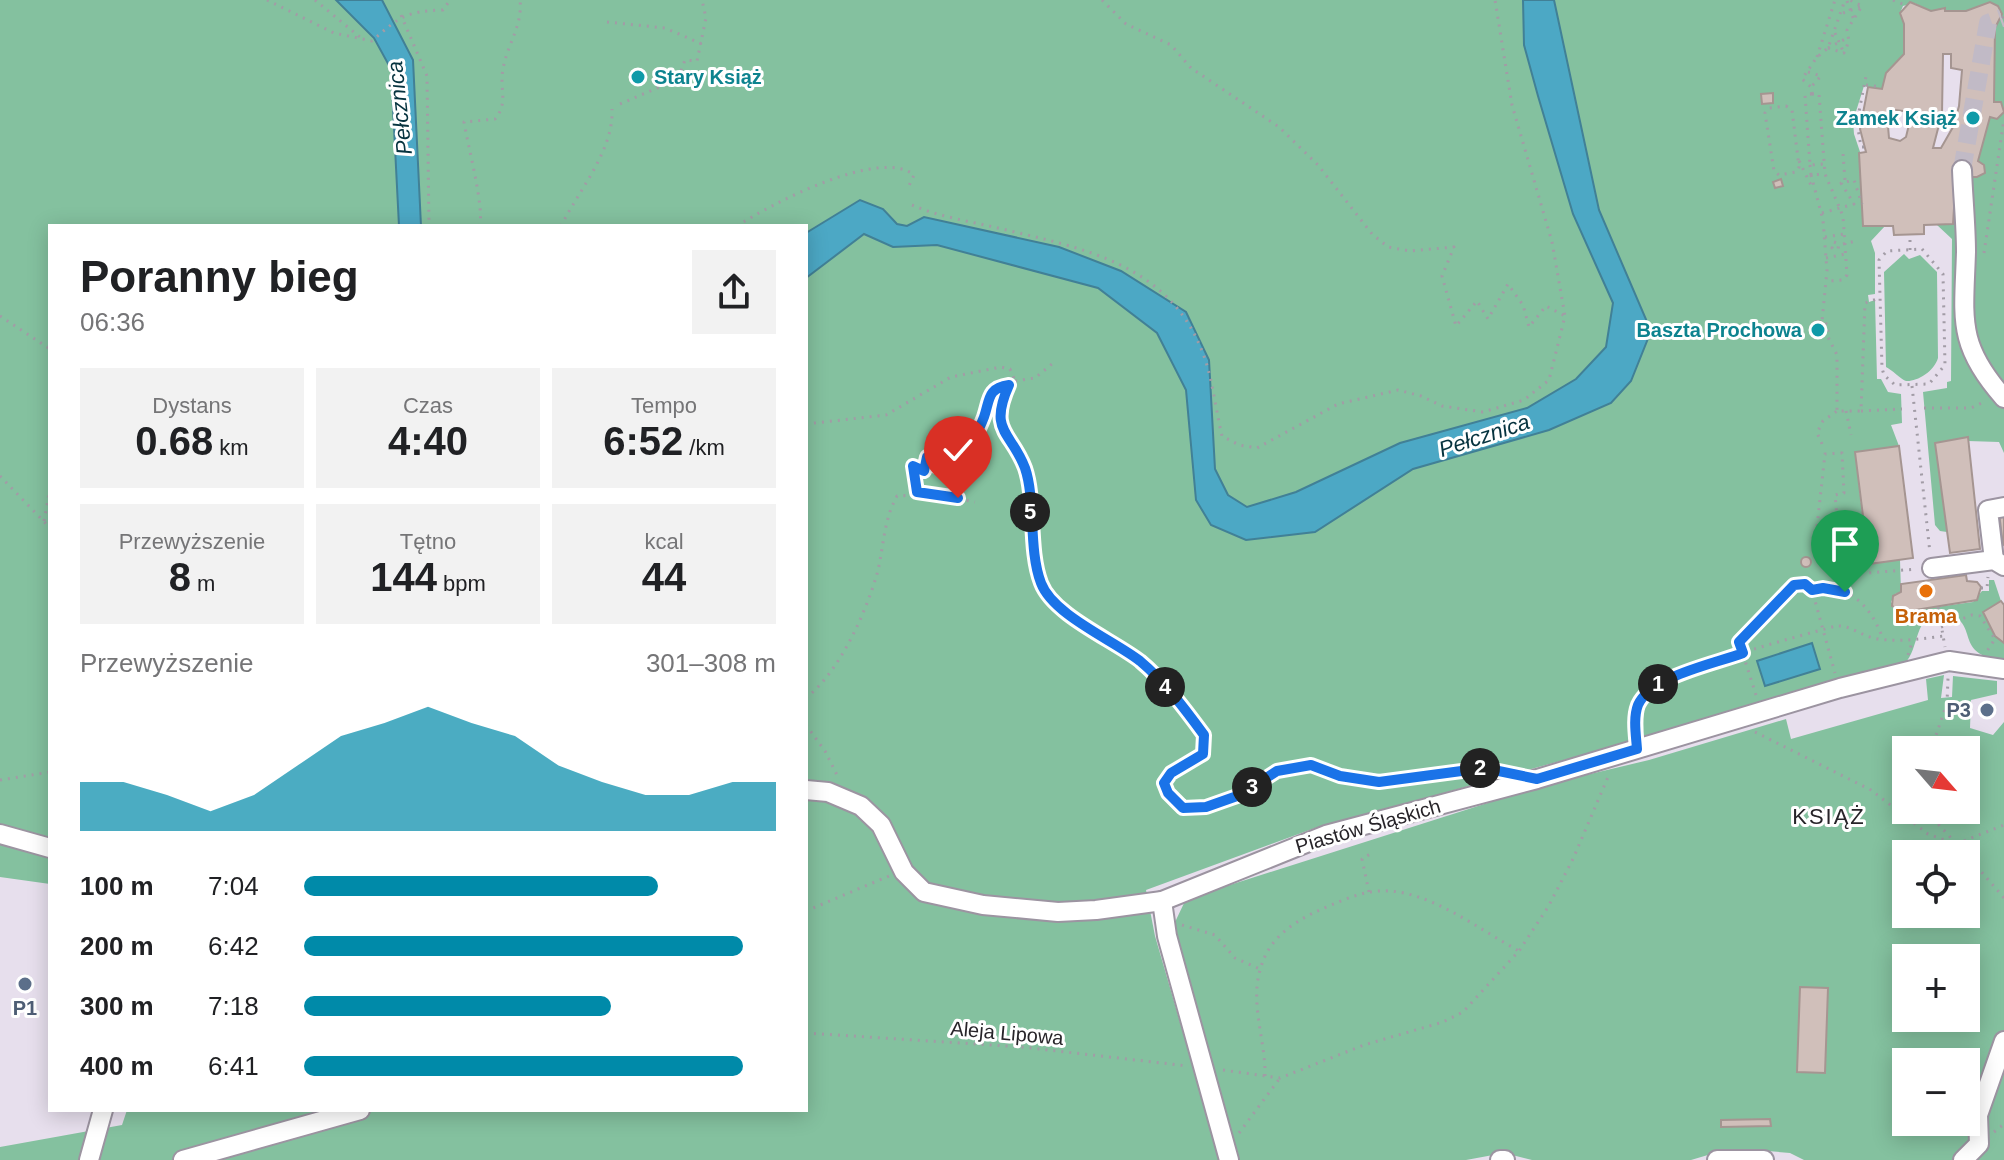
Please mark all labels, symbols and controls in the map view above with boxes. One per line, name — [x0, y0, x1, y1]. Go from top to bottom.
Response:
water label: Pełcznica — [382, 60, 417, 156]
place label: Stary Książ — [654, 66, 762, 88]
marker: Stary Książ — [629, 68, 647, 86]
place label: Zamek Książ — [1836, 107, 1957, 129]
marker: Zamek Książ — [1964, 109, 1982, 127]
button: share — [692, 250, 776, 334]
text: Poranny bieg — [80, 252, 359, 301]
text: 06:36 — [80, 307, 145, 337]
place label: Baszta Prochowa — [1636, 319, 1803, 341]
marker: Baszta Prochowa — [1809, 321, 1827, 339]
text: Dystans — [152, 393, 232, 418]
text: Czas — [403, 393, 453, 418]
text: Tempo — [631, 393, 697, 418]
water label: Pełcznica — [1436, 409, 1533, 462]
pin — [924, 416, 992, 498]
text: 0.68 — [135, 419, 213, 463]
text: 4:40 — [388, 419, 468, 463]
text: 6:52 — [603, 419, 683, 463]
icon: check — [936, 428, 980, 472]
text: km — [213, 435, 249, 460]
text: /km — [683, 435, 725, 460]
pin: 5 — [1010, 492, 1050, 532]
text: 5 — [1024, 499, 1036, 524]
pin — [1811, 510, 1879, 592]
icon: arrive — [1823, 522, 1867, 566]
text: Przewyższenie — [119, 529, 265, 554]
text: Tętno — [400, 529, 456, 554]
text: kcal — [644, 529, 684, 554]
text: 8 — [169, 555, 191, 599]
text: 144 — [370, 555, 437, 599]
text: 44 — [642, 555, 686, 599]
text: m — [191, 571, 215, 596]
text: bpm — [437, 571, 486, 596]
marker: Brama — [1917, 582, 1935, 600]
place label: Brama — [1895, 605, 1958, 627]
text: Przewyższenie — [80, 648, 253, 678]
text: 301–308 m — [646, 648, 776, 678]
pin: 1 — [1638, 664, 1678, 704]
pin: 4 — [1145, 667, 1185, 707]
text: 1 — [1652, 671, 1664, 696]
text: 4 — [1159, 674, 1171, 699]
place label: P3 — [1947, 699, 1971, 721]
marker: P3 — [1978, 701, 1996, 719]
north arrow — [1892, 736, 1980, 824]
map controls — [1892, 736, 1980, 1136]
pin: 2 — [1460, 748, 1500, 788]
text: 2 — [1474, 755, 1486, 780]
pin: 3 — [1232, 767, 1272, 807]
text: 3 — [1246, 774, 1258, 799]
street label: Piastów Śląskich — [1293, 794, 1443, 857]
district label: KSIĄŻ — [1792, 804, 1866, 829]
button: locate — [1892, 840, 1980, 928]
text: 100 m — [80, 871, 154, 901]
text: 7:04 — [208, 871, 259, 901]
text: 200 m — [80, 931, 154, 961]
text: 6:42 — [208, 931, 259, 961]
button: + — [1892, 944, 1980, 1032]
marker: P1 — [16, 975, 34, 993]
text: 300 m — [80, 991, 154, 1021]
text: 7:18 — [208, 991, 259, 1021]
place label: P1 — [13, 997, 37, 1019]
street label: Aleja Lipowa — [950, 1017, 1065, 1049]
button: − — [1892, 1048, 1980, 1136]
text: 400 m — [80, 1051, 154, 1081]
text: 6:41 — [208, 1051, 259, 1081]

